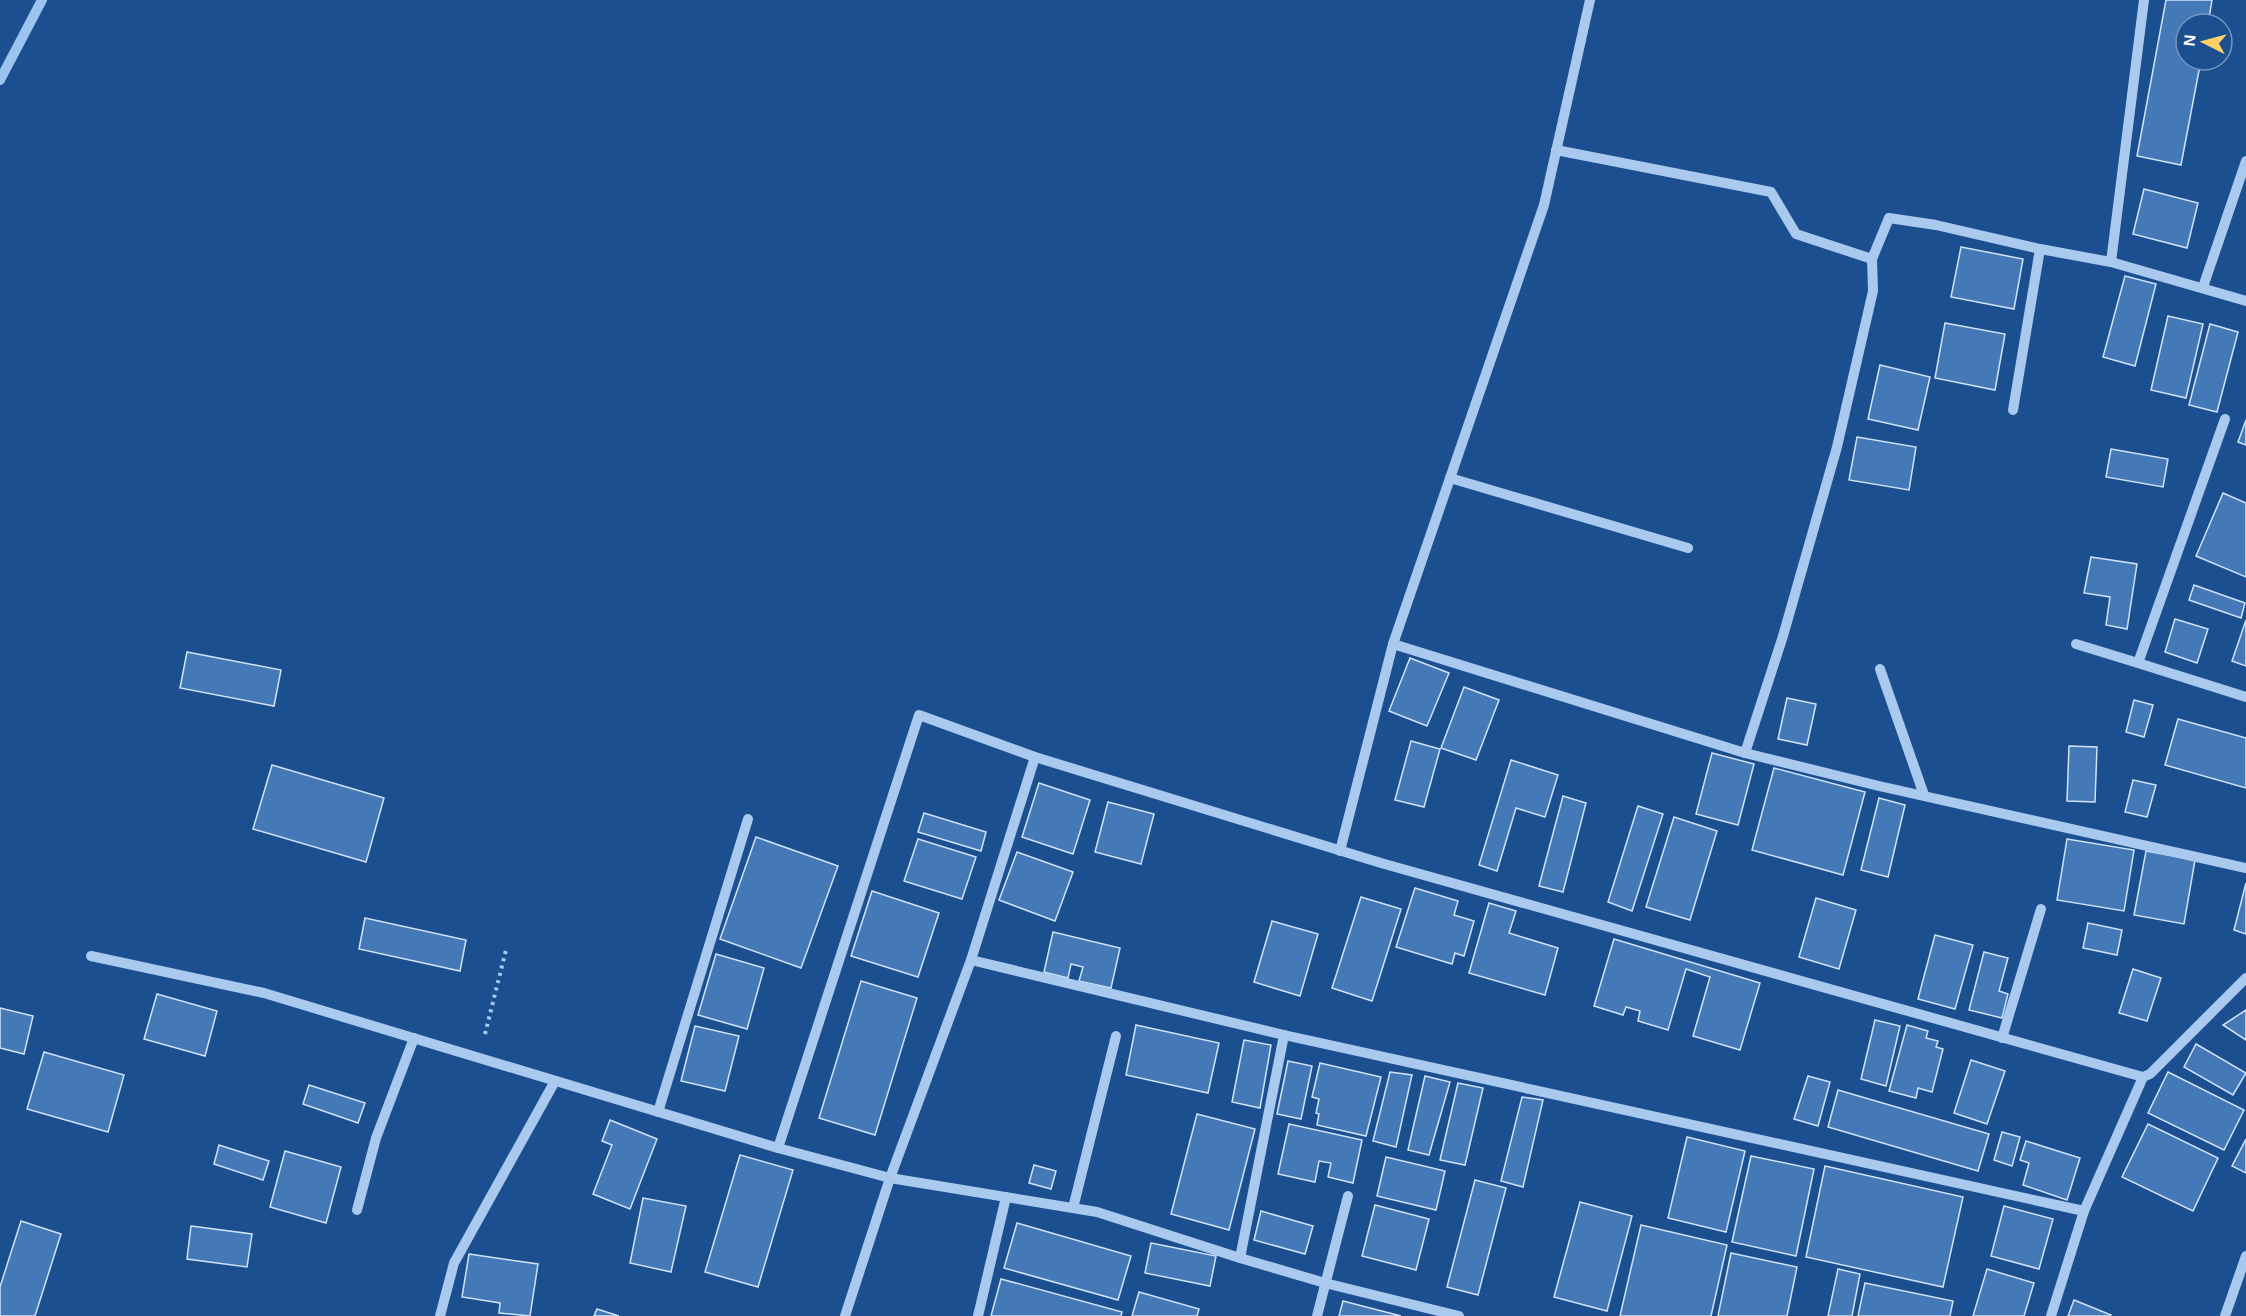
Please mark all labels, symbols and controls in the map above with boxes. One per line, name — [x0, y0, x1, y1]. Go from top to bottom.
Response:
north arrow — [2174, 12, 2234, 72]
text: N — [2181, 34, 2199, 47]

